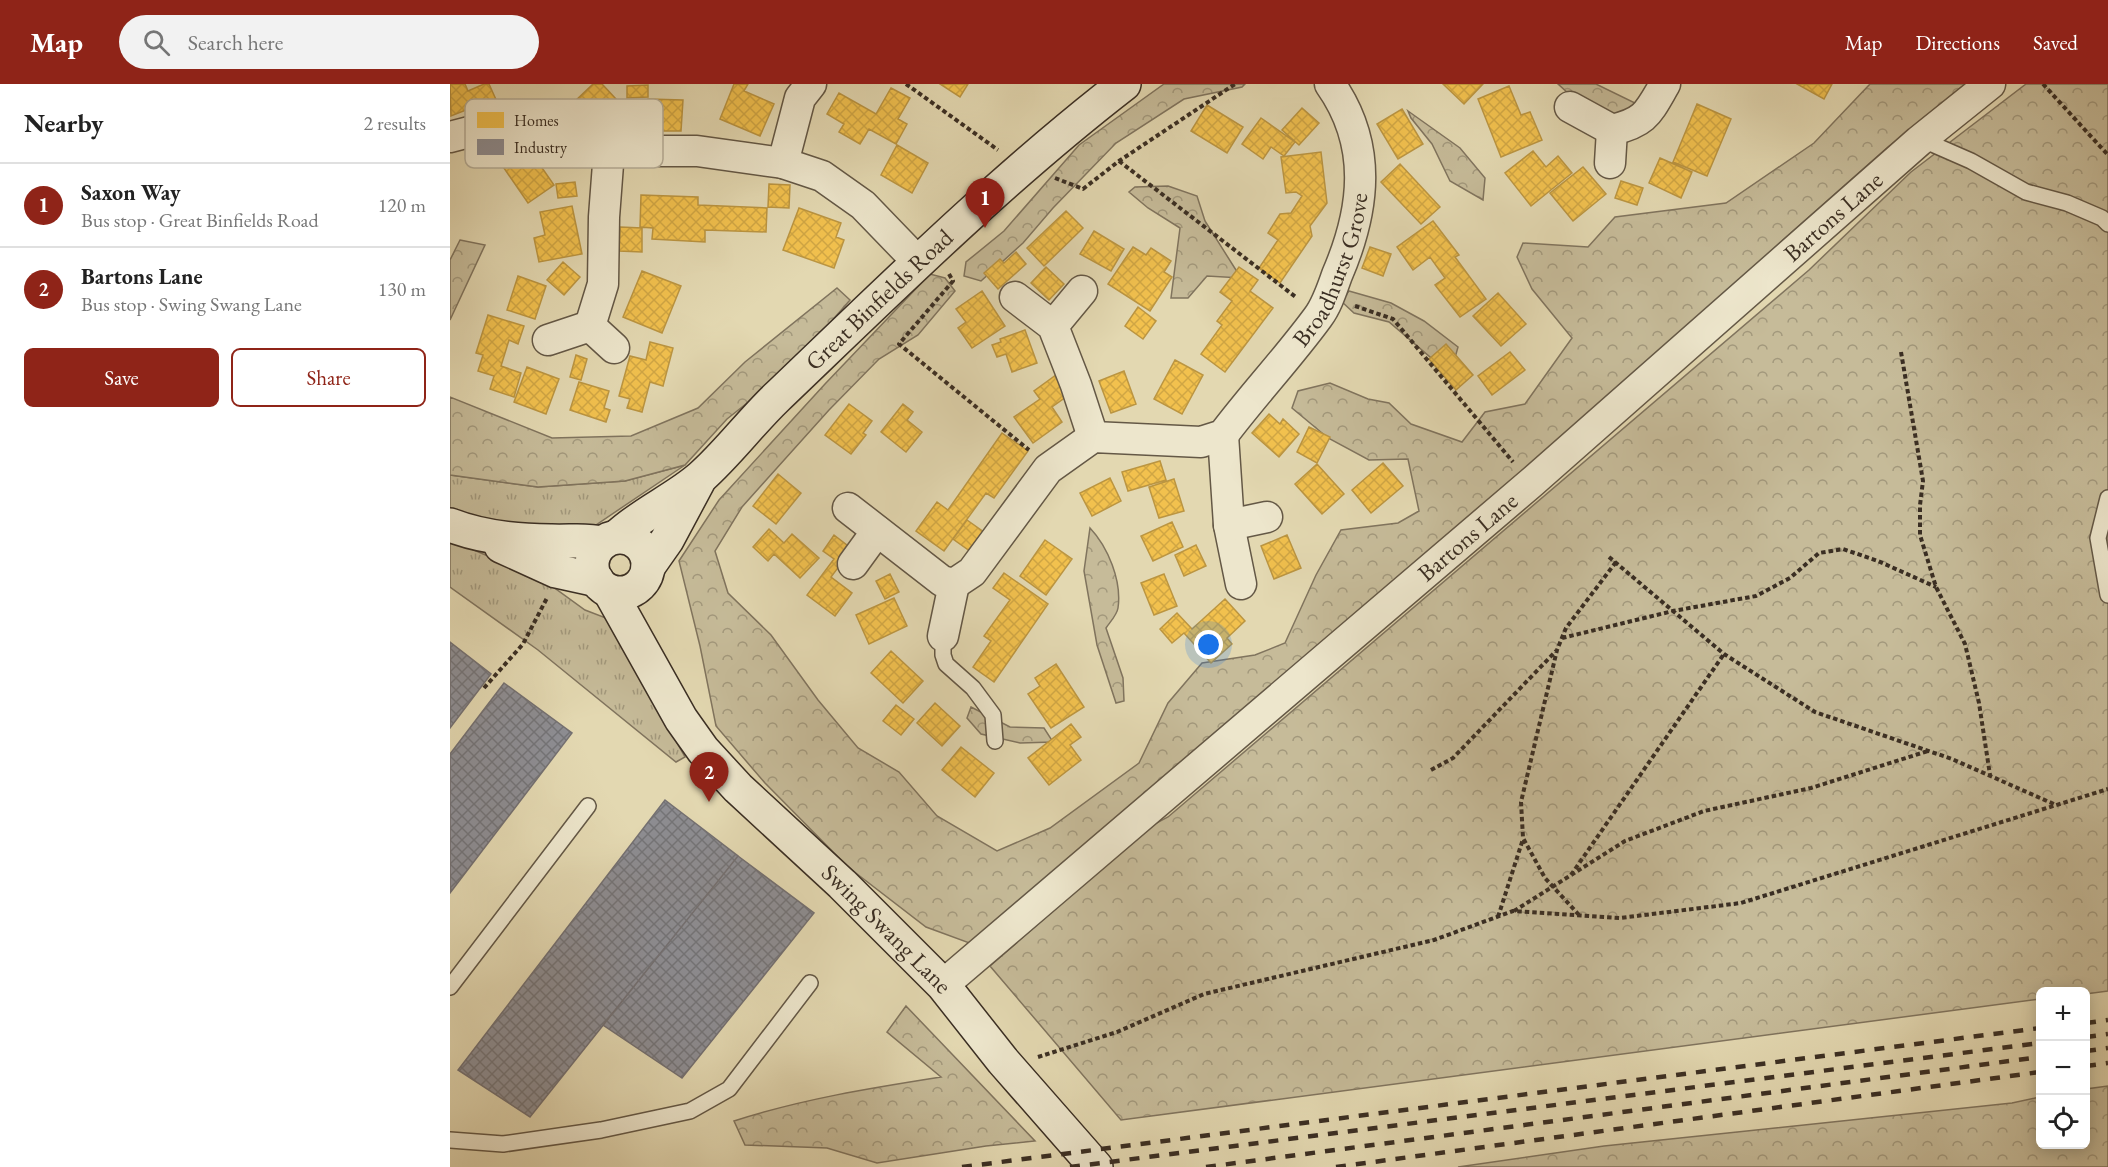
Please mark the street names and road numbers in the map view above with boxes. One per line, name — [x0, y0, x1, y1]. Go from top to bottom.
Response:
street label: Bartons Lane — [1777, 164, 1889, 268]
street label: Broadhurst Grove — [1285, 191, 1374, 353]
street label: Great Binfields Road — [798, 221, 960, 377]
street label: Bartons Lane — [1411, 485, 1524, 588]
street label: Swing Swang Lane — [815, 857, 960, 999]

